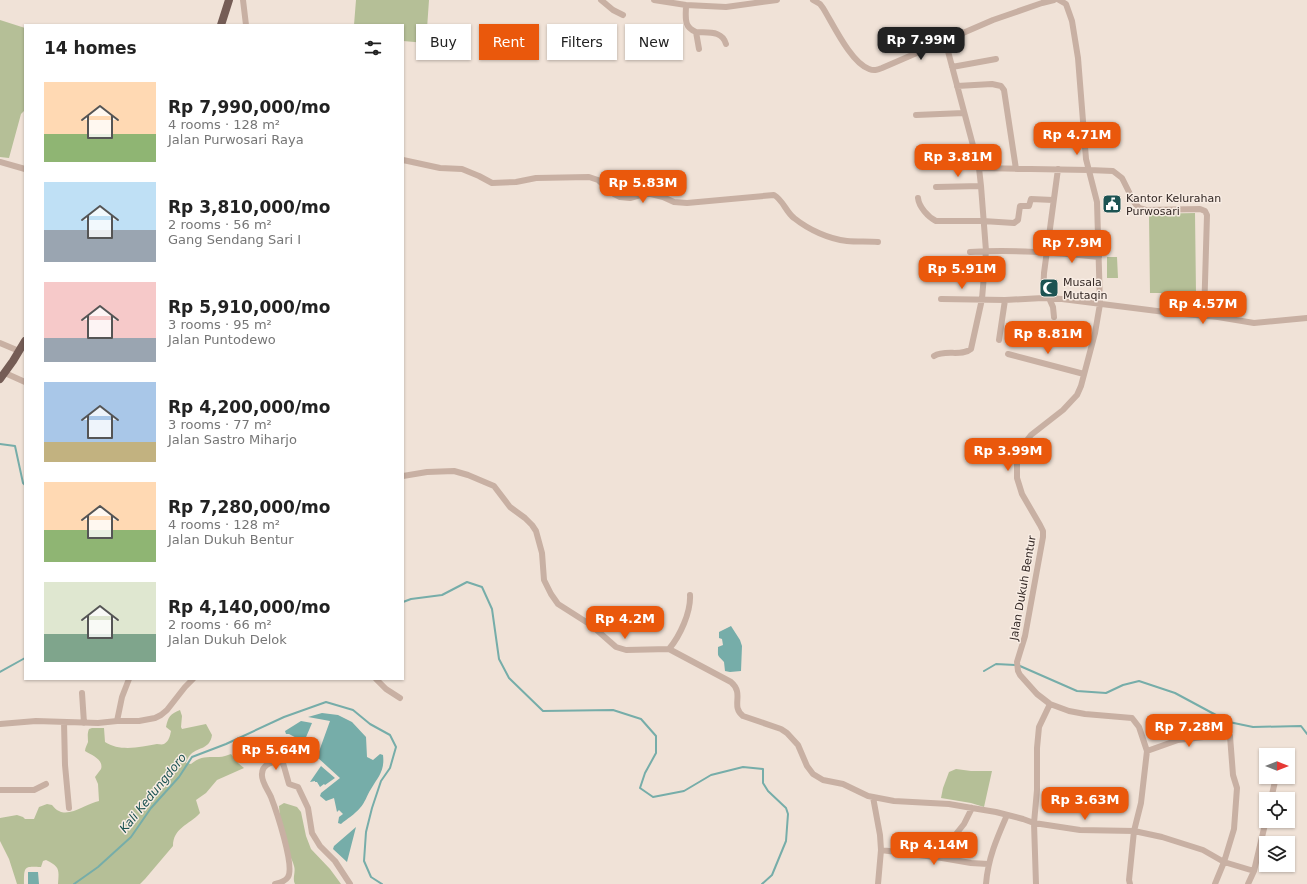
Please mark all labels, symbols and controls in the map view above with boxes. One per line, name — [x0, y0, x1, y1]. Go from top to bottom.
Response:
chip: Buy — [416, 24, 471, 60]
chip: Rent — [479, 24, 539, 60]
chip: Filters — [547, 24, 617, 60]
chip: New — [625, 24, 683, 60]
pin: Rp 7.99M — [880, 27, 962, 61]
text: Rp 7.99M — [887, 32, 955, 47]
icon: filters — [362, 37, 384, 59]
text: 14 homes — [44, 38, 137, 58]
text: Rp 7,990,000/mo — [168, 97, 331, 117]
icon: home — [76, 98, 124, 146]
text: 4 rooms · 128 m² — [168, 117, 280, 132]
pin: Rp 4.71M — [1036, 122, 1118, 156]
text: Rp 4.71M — [1043, 127, 1111, 142]
text: Jalan Purwosari Raya — [168, 132, 304, 147]
pin: Rp 3.81M — [917, 144, 999, 178]
text: Rp 3.81M — [924, 149, 992, 164]
pin: Rp 5.83M — [602, 170, 684, 204]
text: Rp 5.83M — [609, 175, 677, 190]
place label: Kantor Kelurahan Purwosari — [1126, 192, 1221, 218]
public building icon: Kantor Kelurahan Purwosari — [1101, 193, 1123, 215]
text: Rp 3,810,000/mo — [168, 197, 331, 217]
icon: home — [76, 198, 124, 246]
text: 2 rooms · 56 m² — [168, 217, 272, 232]
pin: Rp 7.9M — [1035, 230, 1109, 264]
text: Gang Sendang Sari I — [168, 232, 301, 247]
text: Rp 7.9M — [1042, 235, 1102, 250]
pin: Rp 5.91M — [921, 256, 1003, 290]
text: Rp 5.91M — [928, 261, 996, 276]
place label: Musala Mutaqin — [1063, 276, 1108, 302]
mosque icon: Musala Mutaqin — [1038, 277, 1060, 299]
pin: Rp 4.57M — [1162, 291, 1244, 325]
text: Rp 4.57M — [1169, 296, 1237, 311]
text: Rp 5,910,000/mo — [168, 297, 331, 317]
icon: home — [76, 298, 124, 346]
text: 3 rooms · 95 m² — [168, 317, 272, 332]
pin: Rp 8.81M — [1007, 321, 1089, 355]
text: Rp 8.81M — [1014, 326, 1082, 341]
text: Jalan Puntodewo — [168, 332, 276, 347]
text: Rp 4,200,000/mo — [168, 397, 331, 417]
icon: home — [76, 398, 124, 446]
text: 3 rooms · 77 m² — [168, 417, 272, 432]
text: Jalan Sastro Miharjo — [168, 432, 297, 447]
pin: Rp 3.99M — [967, 438, 1049, 472]
text: Rp 3.99M — [974, 443, 1042, 458]
text: Rp 7,280,000/mo — [168, 497, 331, 517]
icon: home — [76, 498, 124, 546]
text: 4 rooms · 128 m² — [168, 517, 280, 532]
text: Jalan Dukuh Bentur — [168, 532, 294, 547]
street label: Jalan Dukuh Bentur — [1007, 534, 1039, 642]
text: Rp 4,140,000/mo — [168, 597, 331, 617]
icon: home — [76, 598, 124, 646]
pin: Rp 4.2M — [588, 606, 662, 640]
text: Rp 4.2M — [595, 611, 655, 626]
text: 2 rooms · 66 m² — [168, 617, 272, 632]
text: Jalan Dukuh Delok — [168, 632, 287, 647]
pin: Rp 7.28M — [1148, 714, 1230, 748]
text: Rp 7.28M — [1155, 719, 1223, 734]
pin: Rp 5.64M — [235, 737, 317, 771]
text: Rp 5.64M — [242, 742, 310, 757]
north arrow — [1259, 748, 1295, 784]
map controls — [1259, 748, 1295, 872]
water label: Kali Kedungdoro — [117, 751, 189, 835]
pin: Rp 3.63M — [1044, 787, 1126, 821]
text: Rp 3.63M — [1051, 792, 1119, 807]
button: locate — [1259, 792, 1295, 828]
pin: Rp 4.14M — [893, 832, 975, 866]
button: layers — [1259, 836, 1295, 872]
text: Rp 4.14M — [900, 837, 968, 852]

